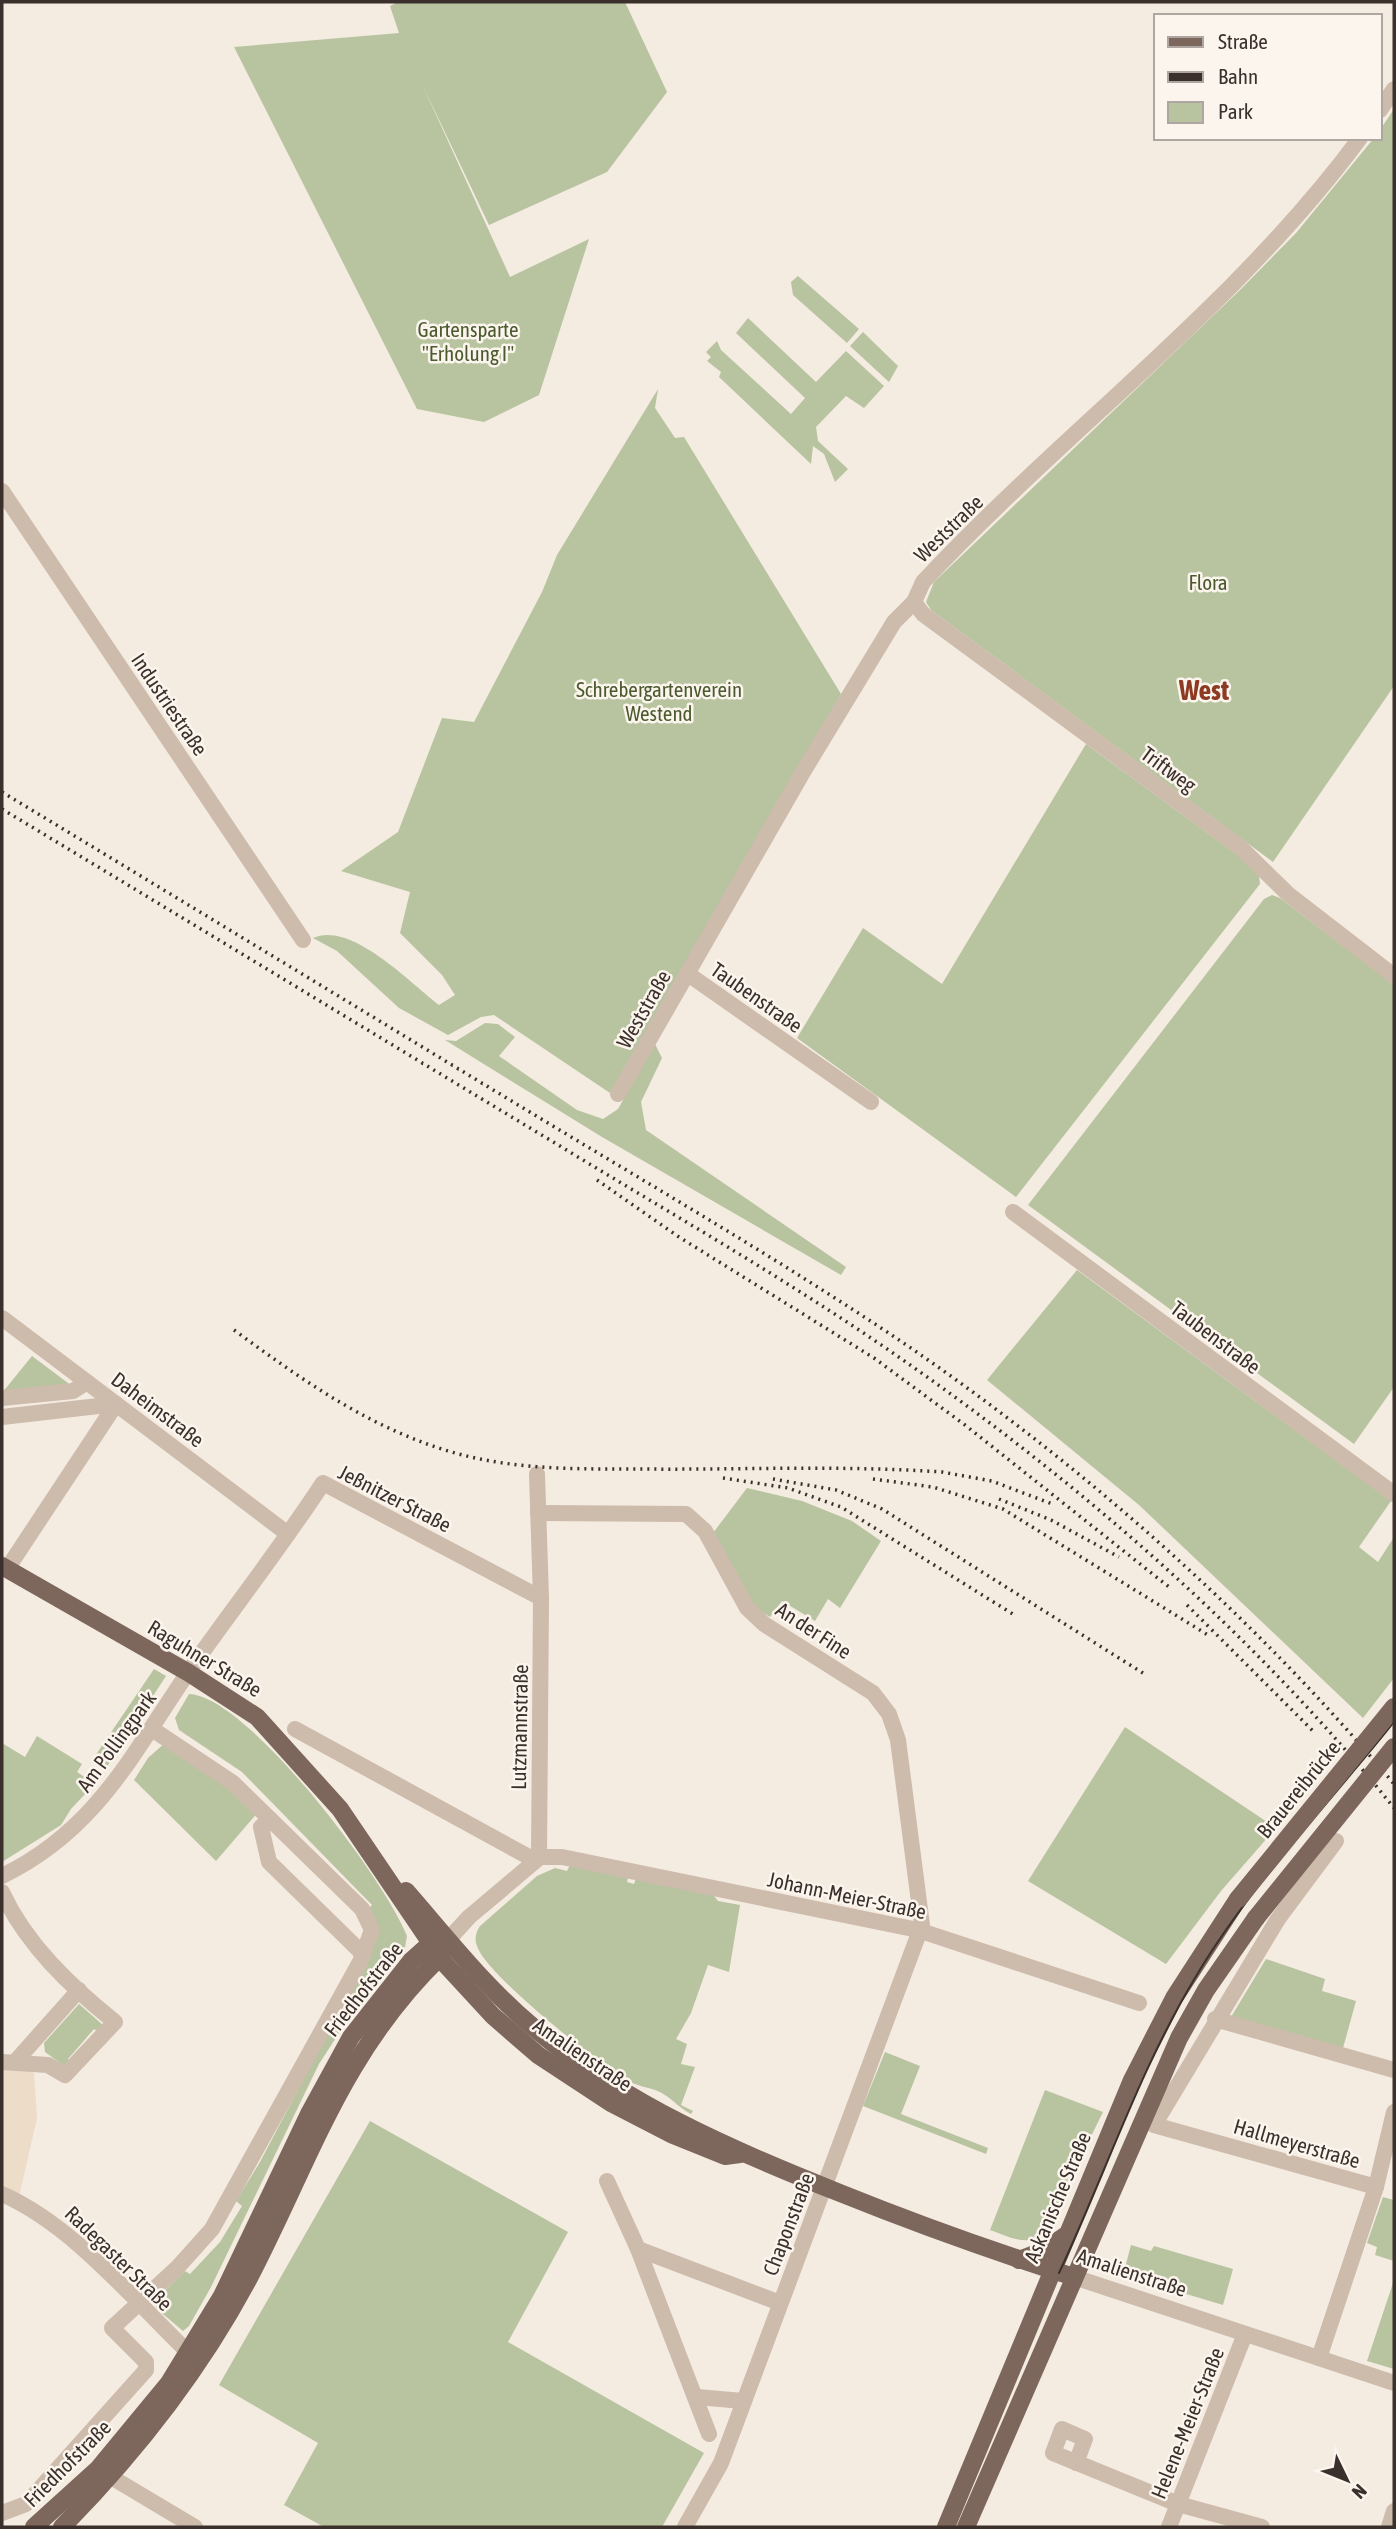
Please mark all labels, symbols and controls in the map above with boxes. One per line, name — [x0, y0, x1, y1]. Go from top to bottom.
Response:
legend — [1154, 14, 1382, 140]
text: Straße — [1218, 29, 1268, 53]
text: Bahn — [1218, 64, 1258, 88]
text: Park — [1218, 99, 1253, 123]
park label: Gartensparte "Erholung I" — [418, 317, 518, 365]
street label: Weststraße — [909, 489, 987, 567]
park label: Flora — [1188, 570, 1228, 594]
street label: Industriestraße — [127, 648, 213, 760]
district label: West — [1178, 674, 1229, 706]
park label: Schrebergartenverein Westend — [576, 677, 742, 725]
street label: Triftweg — [1137, 741, 1201, 797]
street label: Taubenstraße — [707, 957, 807, 1037]
street label: Weststraße — [611, 966, 675, 1052]
street label: Taubenstraße — [1167, 1296, 1265, 1378]
street label: Daheimstraße — [107, 1366, 209, 1452]
street label: Jeßnitzer Straße — [335, 1459, 455, 1537]
street label: An der Fine — [772, 1597, 856, 1663]
street label: Raguhner Straße — [144, 1615, 266, 1701]
street label: Lutzmannstraße — [506, 1664, 532, 1790]
street label: Am Pollingpark — [71, 1686, 161, 1796]
street label: Brauereibrücke — [1251, 1736, 1345, 1842]
street label: Johann-Meier-Straße — [766, 1866, 928, 1924]
street label: Friedhofstraße — [319, 1937, 407, 2041]
street label: Amalienstraße — [529, 2012, 637, 2096]
street label: Hallmeyerstraße — [1231, 2114, 1363, 2172]
street label: Askanische Straße — [1019, 2128, 1095, 2266]
street label: Chaponstraße — [757, 2169, 819, 2279]
street label: Radegaster Straße — [60, 2201, 178, 2315]
street label: Amalienstraße — [1074, 2243, 1190, 2301]
street label: Helene-Meier-Straße — [1146, 2344, 1228, 2502]
street label: Friedhofstraße — [19, 2415, 115, 2511]
north arrow — [1312, 2445, 1382, 2515]
text: N — [1348, 2480, 1371, 2503]

